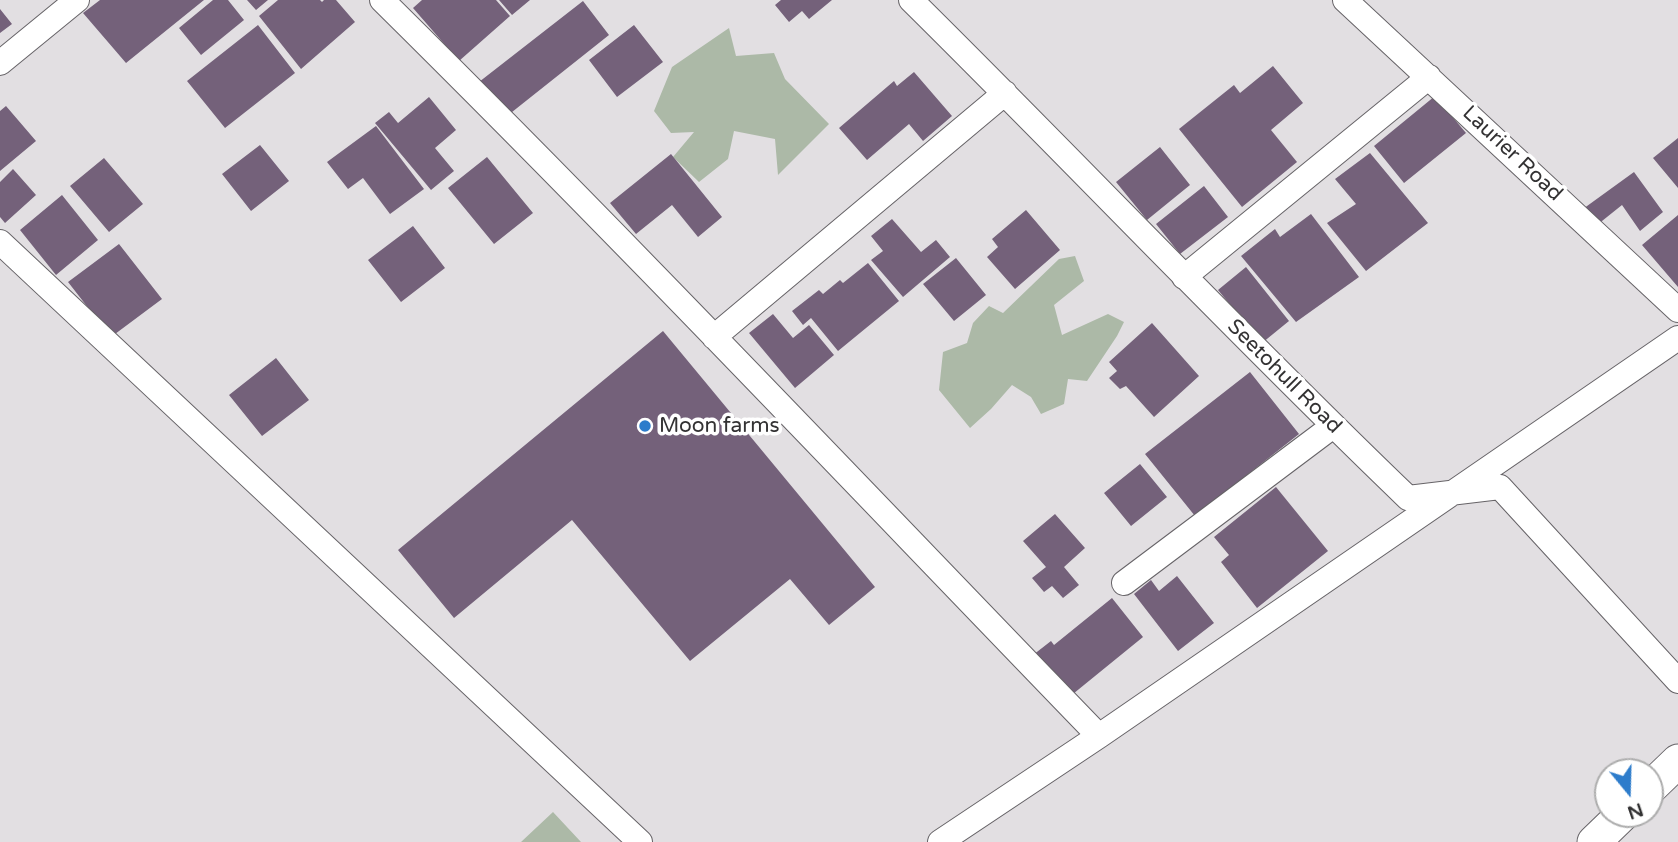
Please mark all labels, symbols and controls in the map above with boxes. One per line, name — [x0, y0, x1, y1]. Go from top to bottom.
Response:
street label: Laurier Road — [1457, 101, 1567, 207]
street label: Seetohull Road — [1222, 315, 1346, 439]
place label: Moon farms — [659, 413, 780, 439]
marker: Moon farms — [637, 418, 653, 434]
north arrow — [1594, 758, 1664, 828]
text: N — [1624, 798, 1646, 824]

